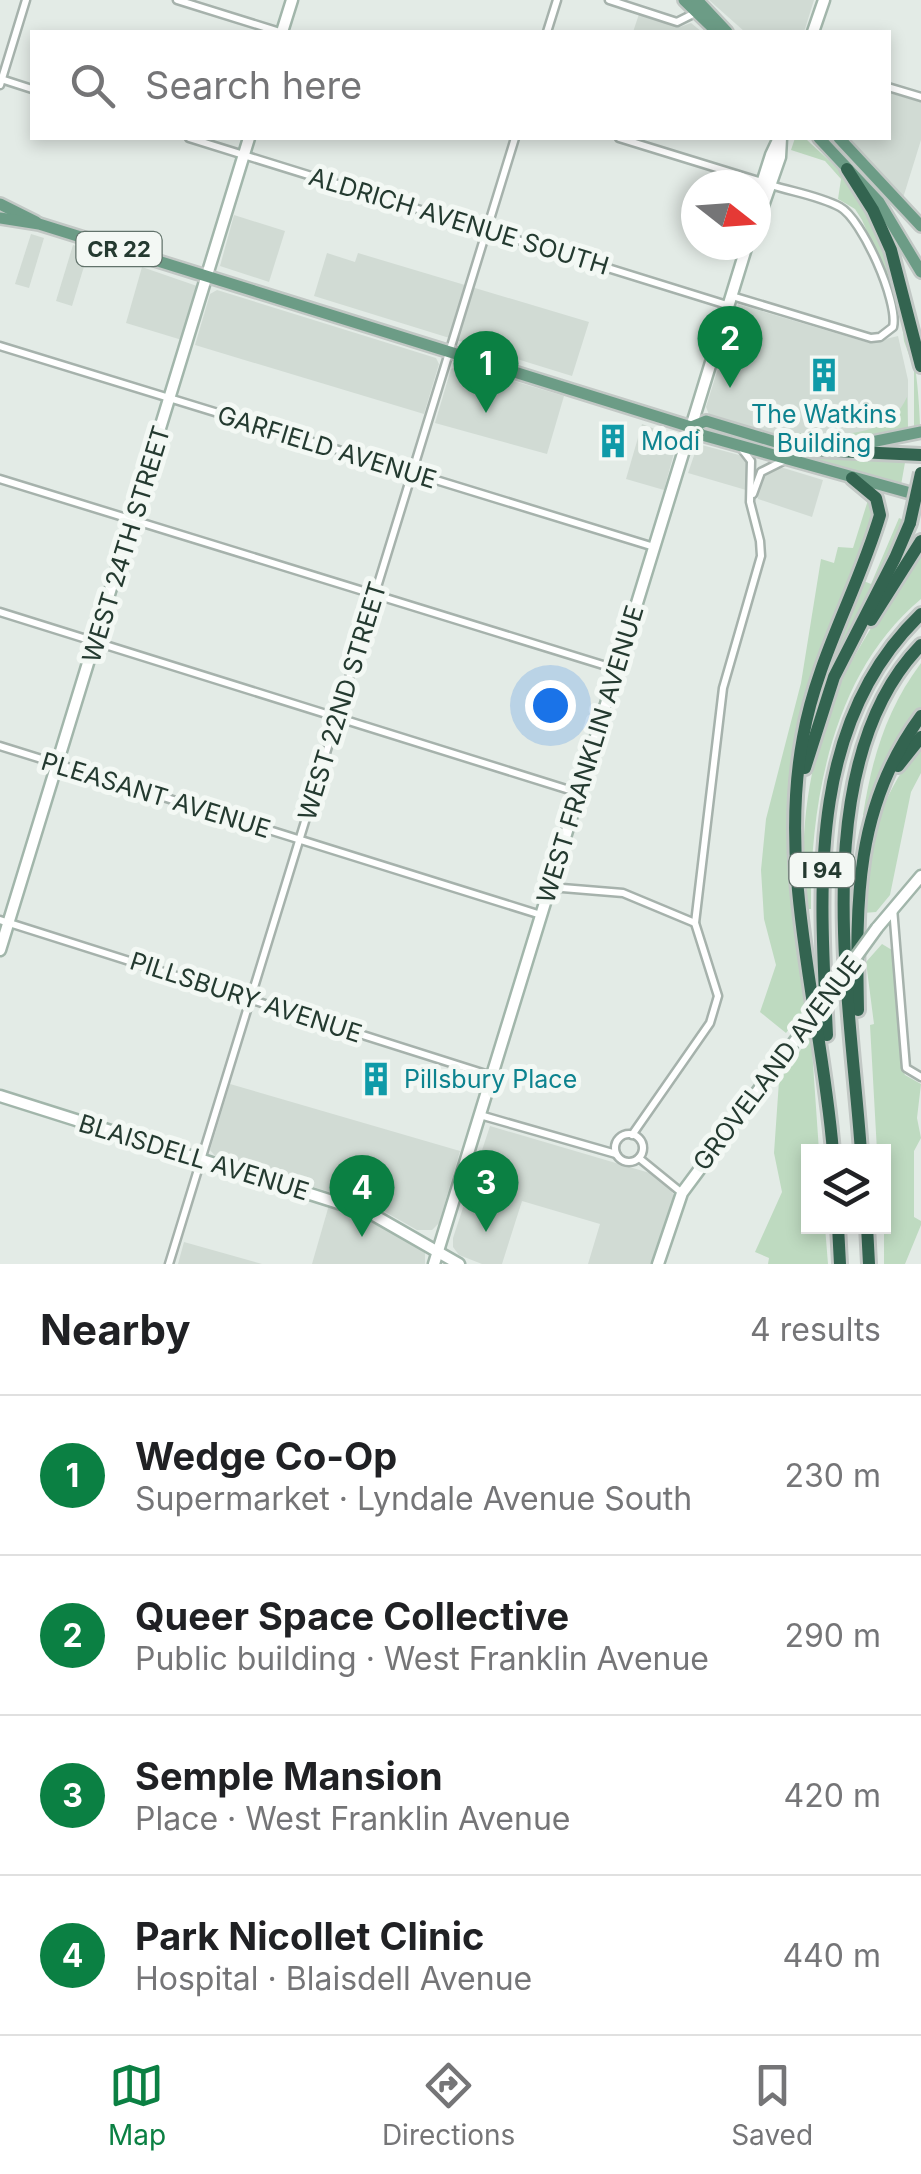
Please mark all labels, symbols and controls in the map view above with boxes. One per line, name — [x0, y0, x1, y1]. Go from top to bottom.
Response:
search box — [30, 30, 891, 140]
icon: search — [65, 58, 120, 113]
text: Search here — [145, 62, 362, 108]
street label: ALDRICH AVENUE SOUTH — [305, 161, 613, 281]
north arrow — [681, 170, 771, 260]
road number: CR 22 — [76, 232, 162, 266]
pin: 2 — [698, 306, 762, 388]
pin: 1 — [454, 330, 518, 413]
building icon: The Watkins Building — [805, 356, 843, 394]
street label: GARFIELD AVENUE — [214, 399, 440, 495]
place label: The Watkins Building — [751, 399, 897, 458]
street label: WEST 24TH STREET — [76, 422, 176, 666]
building icon: Modi — [594, 422, 632, 460]
place label: Modi — [641, 426, 700, 456]
street label: WEST 22ND STREET — [291, 578, 393, 824]
street label: WEST FRANKLIN AVENUE — [530, 602, 650, 906]
your location — [525, 680, 576, 731]
street label: PLEASANT AVENUE — [38, 746, 274, 844]
road number: I 94 — [790, 853, 854, 887]
street label: PILLSBURY AVENUE — [126, 945, 366, 1049]
street label: GROVELAND AVENUE — [687, 950, 867, 1176]
building icon: Pillsbury Place — [357, 1060, 395, 1098]
place label: Pillsbury Place — [404, 1064, 577, 1094]
street label: BLAISDELL AVENUE — [75, 1108, 313, 1206]
map controls — [801, 1144, 891, 1234]
button: layers — [801, 1144, 891, 1234]
pin: 3 — [454, 1150, 518, 1232]
pin: 4 — [330, 1154, 394, 1237]
text: Nearby — [40, 1304, 191, 1355]
text: 4 results — [750, 1310, 881, 1349]
text: Wedge Co-Op — [135, 1433, 397, 1479]
text: 1 — [66, 1456, 79, 1495]
text: 230 m — [785, 1456, 881, 1495]
text: Supermarket · Lyndale Avenue South — [135, 1479, 692, 1518]
text: Queer Space Collective — [135, 1593, 569, 1639]
text: 2 — [62, 1616, 83, 1655]
text: 290 m — [784, 1616, 881, 1655]
text: Public building · West Franklin Avenue — [135, 1639, 709, 1678]
text: Semple Mansion — [135, 1753, 443, 1799]
text: 3 — [62, 1776, 83, 1815]
text: 420 m — [784, 1776, 881, 1815]
text: Place · West Franklin Avenue — [135, 1799, 570, 1838]
text: Park Nicollet Clinic — [135, 1913, 484, 1959]
text: 4 — [62, 1936, 83, 1975]
text: 440 m — [782, 1936, 881, 1975]
text: Hospital · Blaisdell Avenue — [135, 1959, 532, 1998]
tab: Map — [108, 2058, 166, 2152]
tab: Directions — [382, 2058, 515, 2152]
tab: Saved — [731, 2058, 813, 2152]

